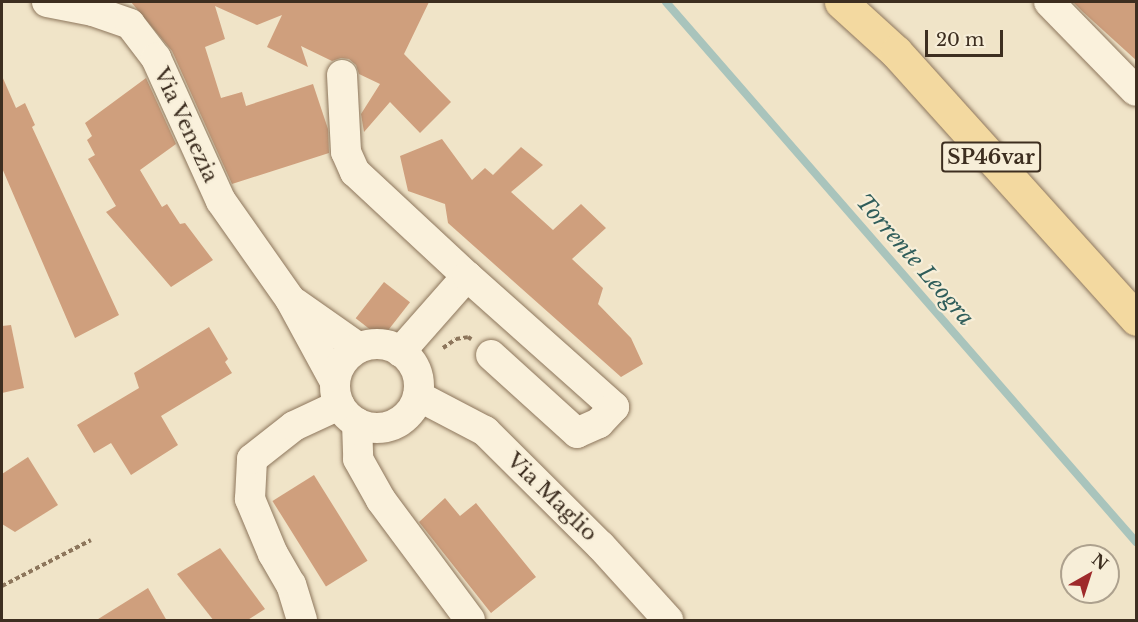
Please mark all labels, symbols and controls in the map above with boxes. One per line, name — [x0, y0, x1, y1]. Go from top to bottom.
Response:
scale bar — [928, 18, 1006, 56]
text: 20 m — [936, 29, 984, 51]
street label: Via Venezia — [148, 63, 224, 187]
road number: SP46var — [940, 140, 1042, 174]
water label: Torrente Leogra — [851, 189, 979, 331]
street label: Via Maglio — [502, 448, 602, 546]
north arrow — [1060, 544, 1120, 604]
text: N — [1088, 549, 1112, 574]

